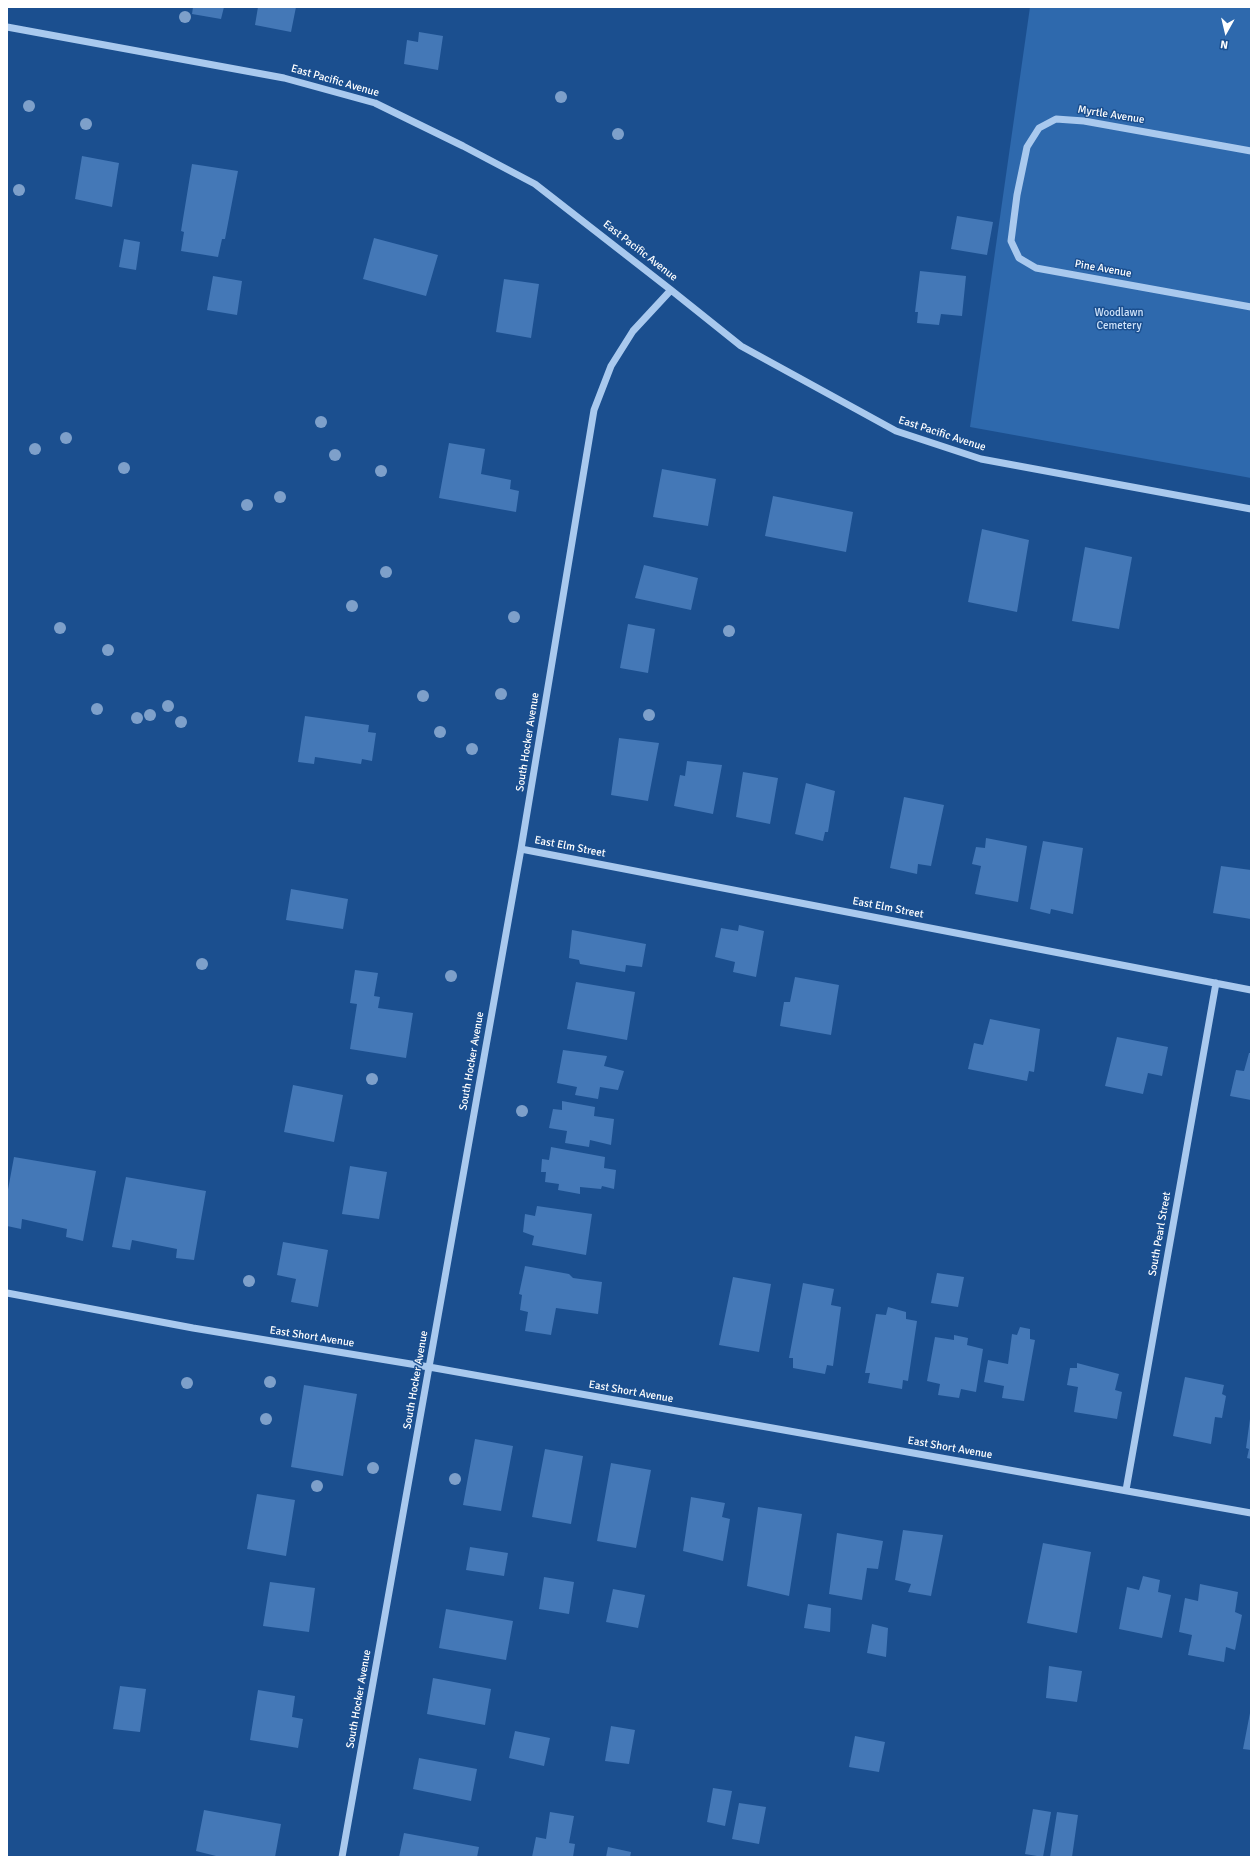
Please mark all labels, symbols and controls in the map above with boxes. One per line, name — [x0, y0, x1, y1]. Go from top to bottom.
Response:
north arrow — [1206, 12, 1246, 52]
text: N — [1220, 37, 1229, 51]
street label: East Pacific Avenue — [289, 62, 381, 100]
street label: Myrtle Avenue — [1077, 103, 1145, 127]
street label: East Pacific Avenue — [600, 218, 680, 284]
street label: Pine Avenue — [1074, 258, 1132, 280]
park label: Woodlawn Cemetery — [1095, 306, 1143, 332]
street label: East Pacific Avenue — [897, 414, 987, 454]
street label: South Hocker Avenue — [514, 692, 542, 792]
street label: East Elm Street — [533, 834, 607, 860]
street label: East Elm Street — [851, 895, 925, 921]
street label: South Hocker Avenue — [457, 1011, 487, 1111]
street label: South Pearl Street — [1146, 1191, 1174, 1277]
street label: East Short Avenue — [269, 1324, 355, 1350]
street label: South Hocker Avenue — [401, 1330, 431, 1430]
street label: East Short Avenue — [588, 1378, 674, 1406]
street label: East Short Avenue — [907, 1434, 993, 1462]
street label: South Hocker Avenue — [344, 1649, 374, 1749]

